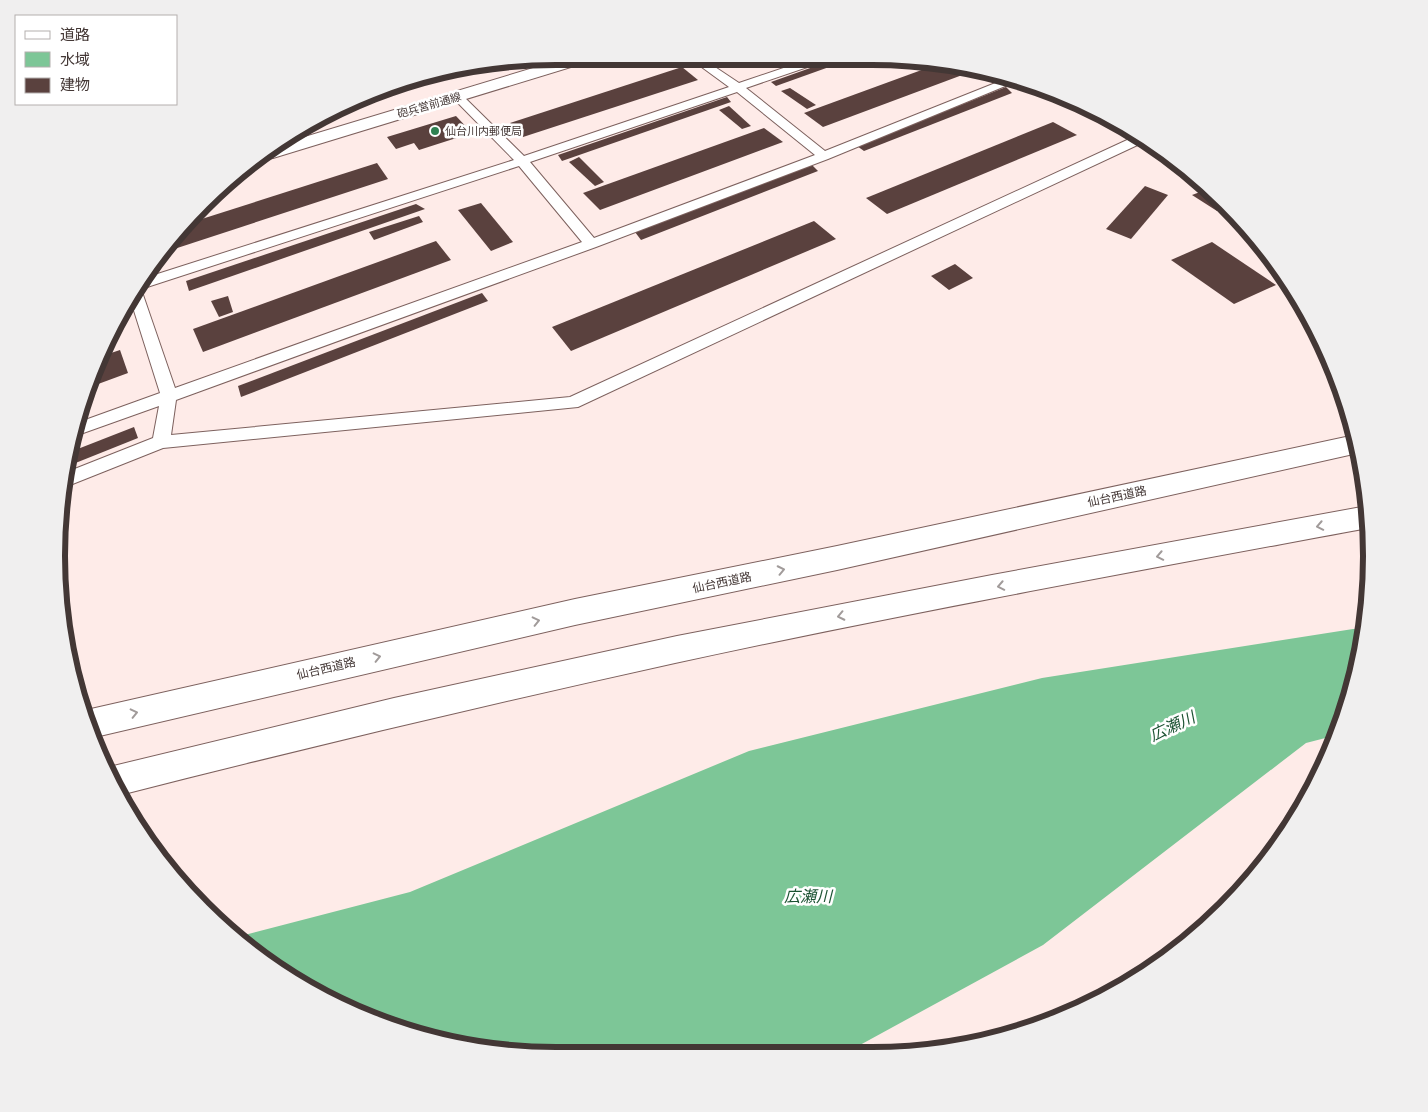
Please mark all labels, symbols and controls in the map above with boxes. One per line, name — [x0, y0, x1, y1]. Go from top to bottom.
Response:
legend — [15, 15, 178, 105]
text: 道路 — [60, 25, 90, 44]
text: 水域 — [60, 50, 90, 69]
text: 建物 — [60, 75, 90, 94]
street label: 砲兵営前通線 — [395, 89, 463, 121]
place label: 仙台川内郵便局 — [445, 124, 522, 138]
marker: 仙台川内郵便局 — [429, 125, 441, 137]
street label: 仙台西道路 — [1086, 482, 1148, 510]
one-way arrow — [1316, 521, 1324, 531]
one-way arrow — [1156, 550, 1165, 561]
one-way arrow — [776, 565, 785, 575]
street label: 仙台西道路 — [691, 568, 753, 596]
one-way arrow — [996, 580, 1005, 590]
one-way arrow — [836, 610, 845, 621]
one-way arrow — [532, 616, 540, 627]
one-way arrow — [373, 652, 382, 662]
street label: 仙台西道路 — [295, 654, 357, 682]
water label: 広瀬川 — [1146, 706, 1200, 745]
one-way arrow — [129, 708, 138, 719]
water label: 広瀬川 — [784, 886, 834, 906]

